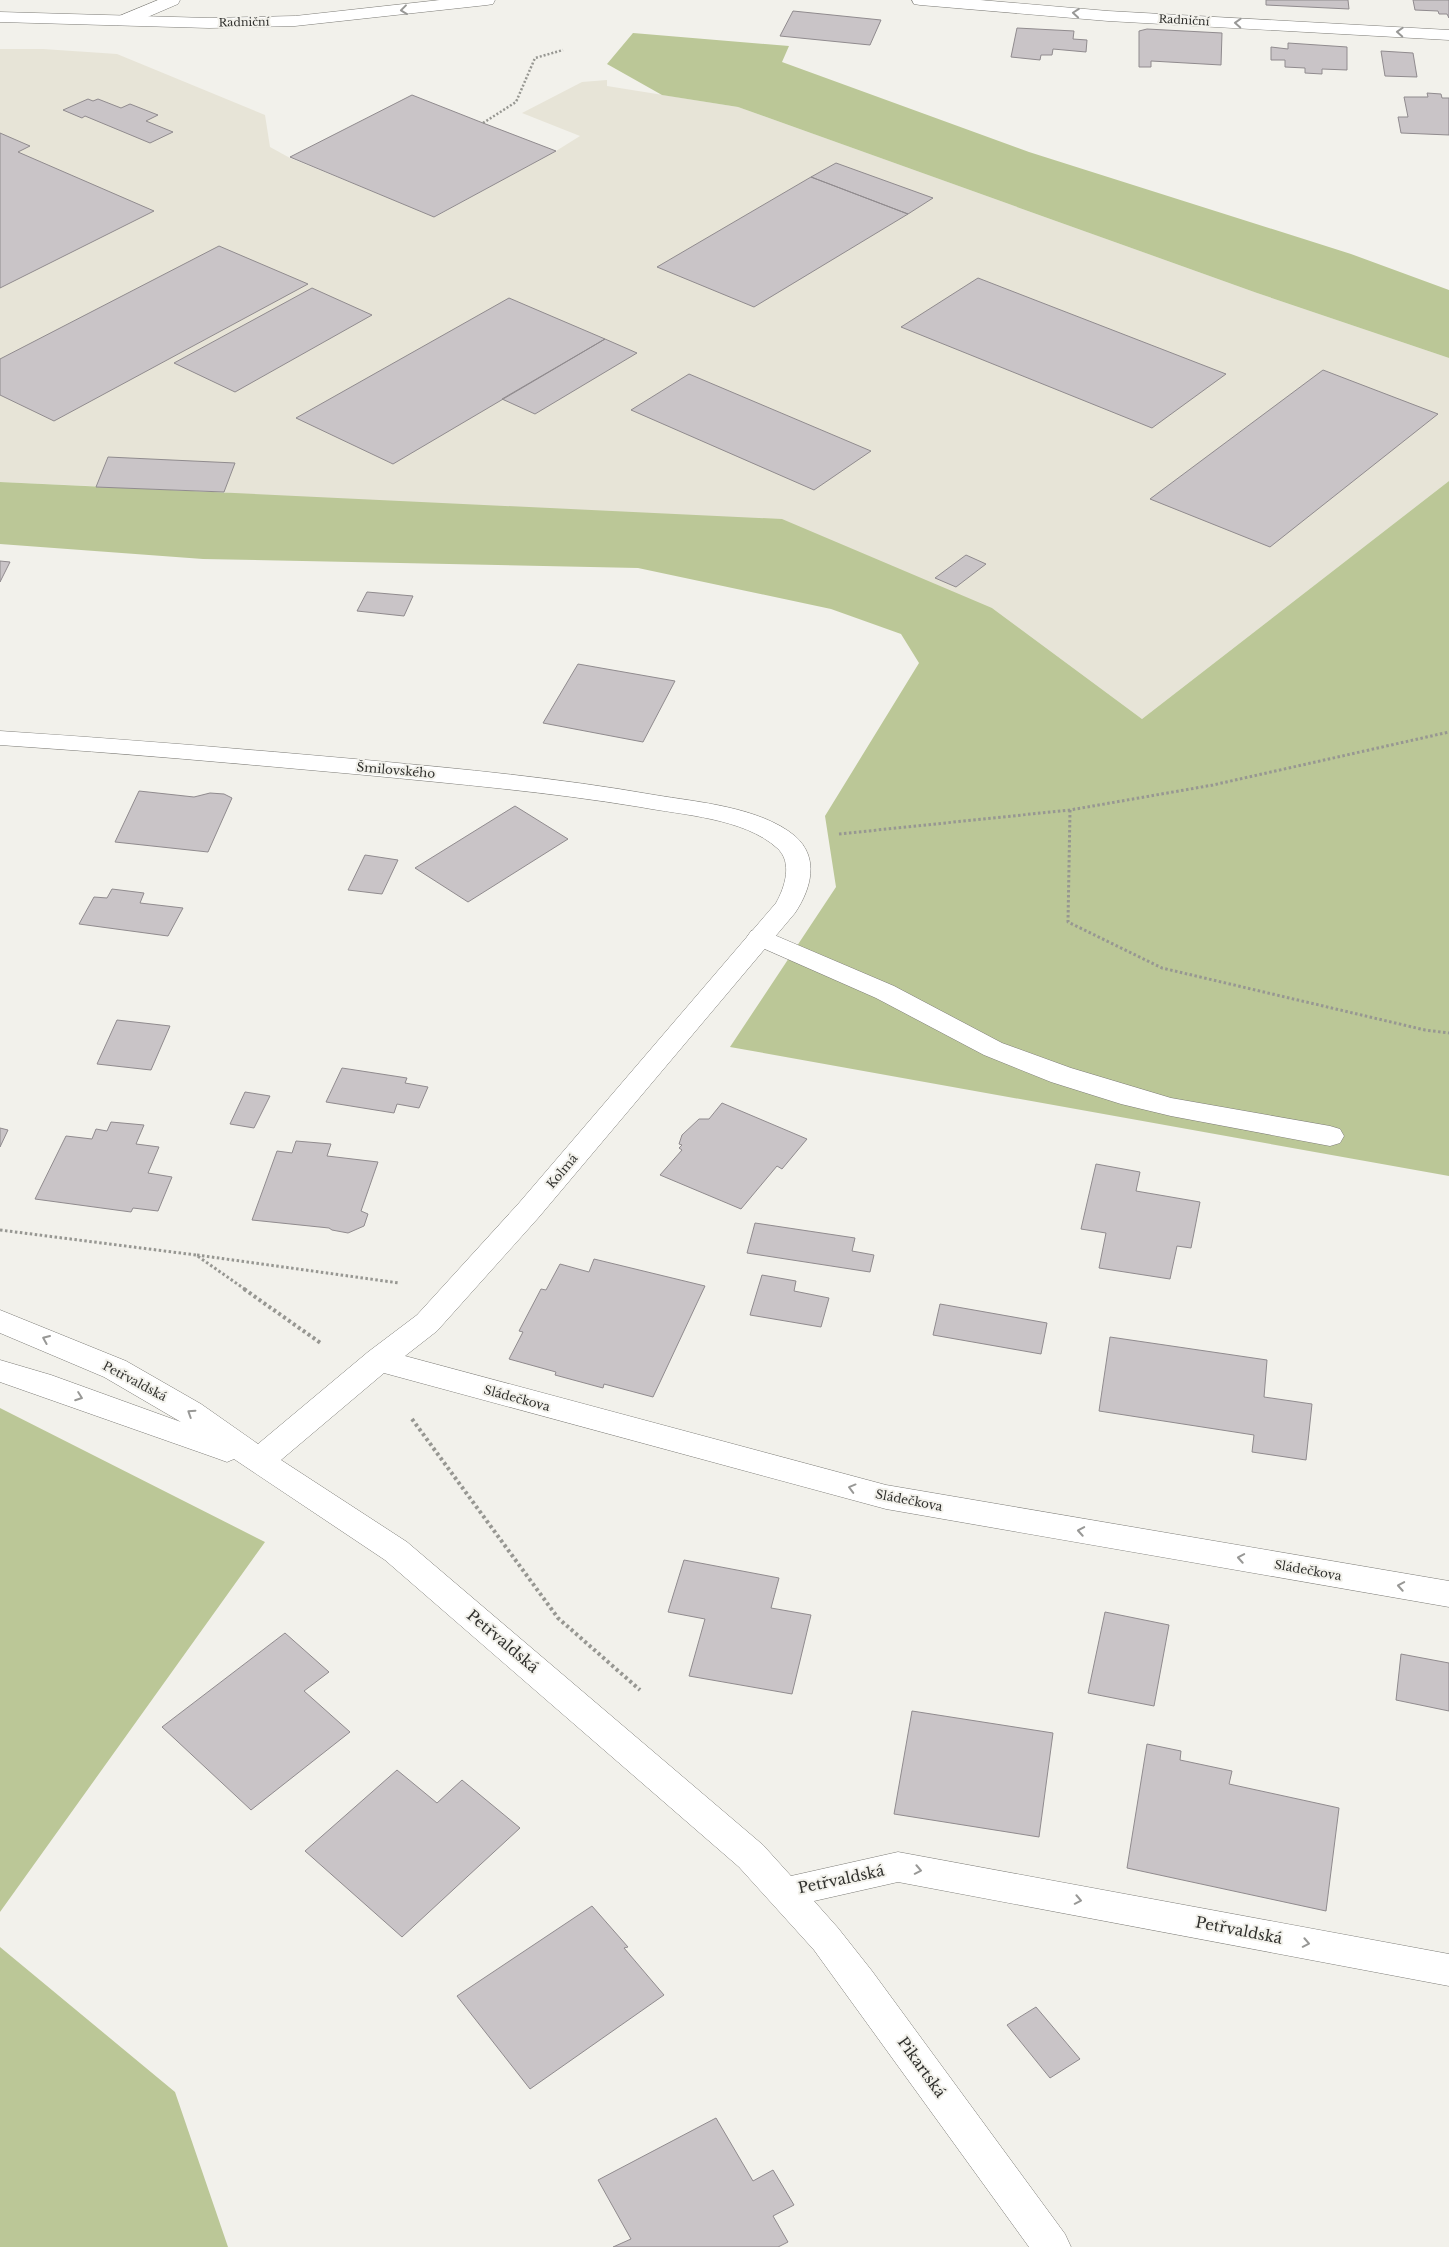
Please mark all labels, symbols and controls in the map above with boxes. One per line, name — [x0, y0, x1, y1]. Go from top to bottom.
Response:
one-way arrow — [400, 4, 408, 15]
one-way arrow — [1072, 8, 1080, 19]
street label: Radniční — [1158, 12, 1210, 28]
street label: Radniční — [219, 15, 270, 29]
one-way arrow — [1234, 18, 1242, 29]
one-way arrow — [1396, 27, 1404, 38]
street label: Šmilovského — [356, 758, 436, 781]
street label: Kolmá — [543, 1150, 581, 1191]
one-way arrow — [42, 1335, 51, 1346]
street label: Petřvaldská — [100, 1358, 170, 1404]
street label: Sládečkova — [482, 1382, 552, 1414]
one-way arrow — [75, 1391, 83, 1401]
one-way arrow — [187, 1410, 197, 1419]
one-way arrow — [848, 1483, 857, 1494]
street label: Sládečkova — [874, 1486, 944, 1514]
one-way arrow — [1076, 1526, 1085, 1536]
one-way arrow — [1236, 1554, 1245, 1564]
street label: Sládečkova — [1273, 1557, 1343, 1583]
one-way arrow — [1397, 1581, 1405, 1591]
street label: Petřvaldská — [463, 1605, 543, 1677]
street label: Petřvaldská — [796, 1860, 887, 1897]
one-way arrow — [914, 1865, 923, 1875]
one-way arrow — [1073, 1895, 1082, 1905]
street label: Petřvaldská — [1194, 1912, 1285, 1948]
one-way arrow — [1302, 1937, 1311, 1948]
street label: Pikartská — [894, 2033, 951, 2102]

